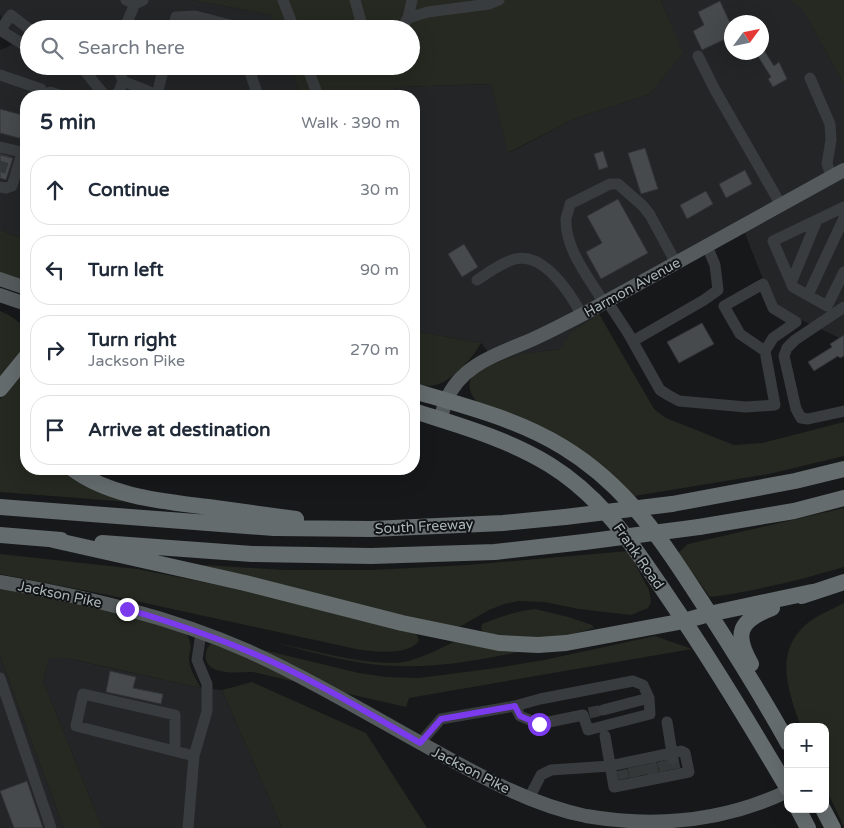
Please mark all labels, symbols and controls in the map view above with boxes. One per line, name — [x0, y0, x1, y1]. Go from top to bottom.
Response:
north arrow — [724, 15, 769, 60]
search box — [20, 20, 420, 75]
icon: search — [38, 34, 66, 62]
text: Search here — [78, 37, 185, 59]
text: 5 min — [40, 110, 96, 135]
text: Walk · 390 m — [301, 113, 400, 133]
icon: ahead — [41, 176, 69, 204]
text: Continue — [88, 179, 170, 201]
text: 30 m — [360, 180, 399, 200]
street label: Harmon Avenue — [581, 254, 683, 321]
icon: left — [41, 256, 69, 284]
text: Turn left — [88, 259, 164, 281]
text: 90 m — [360, 260, 399, 280]
text: Turn right — [88, 329, 176, 351]
icon: right — [41, 336, 69, 364]
text: 270 m — [350, 340, 399, 360]
text: Jackson Pike — [88, 351, 185, 371]
icon: arrive — [41, 416, 69, 444]
text: Arrive at destination — [88, 419, 271, 441]
street label: South Freeway — [374, 515, 474, 538]
street label: Frank Road — [610, 520, 667, 592]
street label: Jackson Pike — [17, 577, 103, 612]
route end — [116, 598, 139, 621]
route start — [528, 713, 551, 736]
map controls — [784, 723, 829, 813]
button: + — [784, 723, 829, 768]
street label: Jackson Pike — [429, 744, 513, 797]
button: − — [784, 768, 829, 813]

